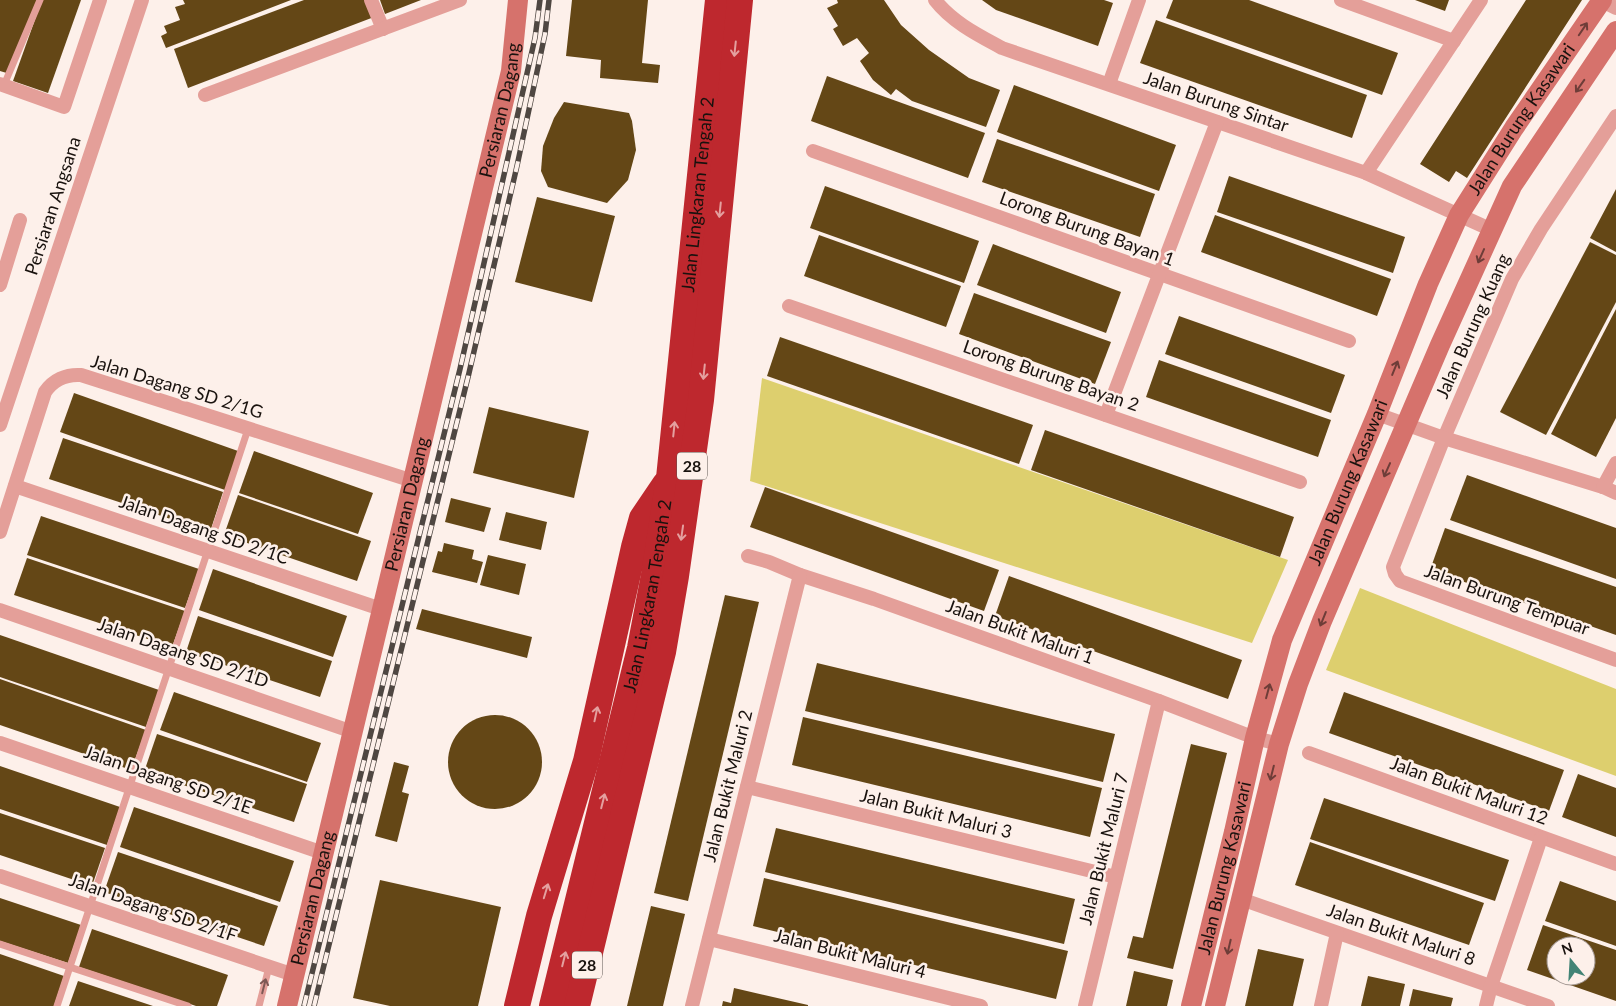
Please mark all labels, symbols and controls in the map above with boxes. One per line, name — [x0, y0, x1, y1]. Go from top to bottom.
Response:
one-way arrow — [1578, 22, 1588, 36]
street label: Jalan Burung Kasawari — [1463, 39, 1579, 199]
one-way arrow — [731, 40, 740, 56]
street label: Persiaran Dagang — [474, 42, 524, 180]
street label: Jalan Burung Sintar — [1141, 66, 1292, 136]
one-way arrow — [1575, 79, 1585, 93]
street label: Jalan Lingkaran Tengah 2 — [676, 96, 718, 293]
street label: Persiaran Angsana — [19, 134, 85, 278]
street label: Lorong Burung Bayan 1 — [997, 186, 1178, 270]
one-way arrow — [715, 202, 725, 218]
one-way arrow — [1475, 248, 1485, 263]
street label: Jalan Burung Kuang — [1430, 250, 1514, 401]
street label: Lorong Burung Bayan 2 — [960, 335, 1142, 416]
street label: Jalan Dagang SD 2/1G — [88, 349, 266, 423]
one-way arrow — [1391, 361, 1400, 376]
one-way arrow — [699, 364, 709, 380]
street label: Jalan Burung Kasawari — [1303, 396, 1392, 568]
one-way arrow — [669, 421, 679, 437]
street label: Persiaran Dagang — [380, 434, 433, 573]
road number: 28 — [677, 452, 707, 480]
one-way arrow — [1381, 462, 1391, 477]
street label: Jalan Dagang SD 2/1C — [117, 490, 292, 568]
street label: Jalan Lingkaran Tengah 2 — [617, 498, 676, 695]
one-way arrow — [677, 525, 687, 541]
street label: Jalan Burung Tempuar — [1422, 559, 1593, 639]
street label: Jalan Bukit Maluri 1 — [943, 594, 1097, 668]
one-way arrow — [1317, 611, 1327, 626]
street label: Jalan Dagang SD 2/1D — [95, 612, 272, 692]
one-way arrow — [1264, 683, 1274, 699]
one-way arrow — [592, 706, 601, 722]
street label: Jalan Bukit Maluri 2 — [698, 708, 757, 864]
street label: Jalan Dagang SD 2/1E — [81, 740, 255, 818]
street label: Jalan Bukit Maluri 12 — [1388, 751, 1551, 829]
one-way arrow — [1267, 765, 1276, 781]
street label: Jalan Bukit Maluri 7 — [1074, 771, 1133, 927]
street label: Jalan Burung Kasawari — [1192, 779, 1255, 957]
street label: Jalan Bukit Maluri 3 — [858, 784, 1014, 843]
one-way arrow — [599, 793, 608, 809]
street label: Persiaran Dagang — [285, 828, 339, 967]
street label: Jalan Dagang SD 2/1F — [67, 868, 240, 946]
one-way arrow — [542, 883, 552, 899]
street label: Jalan Bukit Maluri 8 — [1324, 898, 1478, 970]
street label: Jalan Bukit Maluri 4 — [772, 924, 928, 983]
north arrow — [1546, 936, 1596, 986]
one-way arrow — [1224, 938, 1233, 954]
text: N — [1559, 938, 1575, 958]
one-way arrow — [560, 951, 569, 967]
road number: 28 — [572, 952, 602, 978]
one-way arrow — [260, 979, 269, 995]

